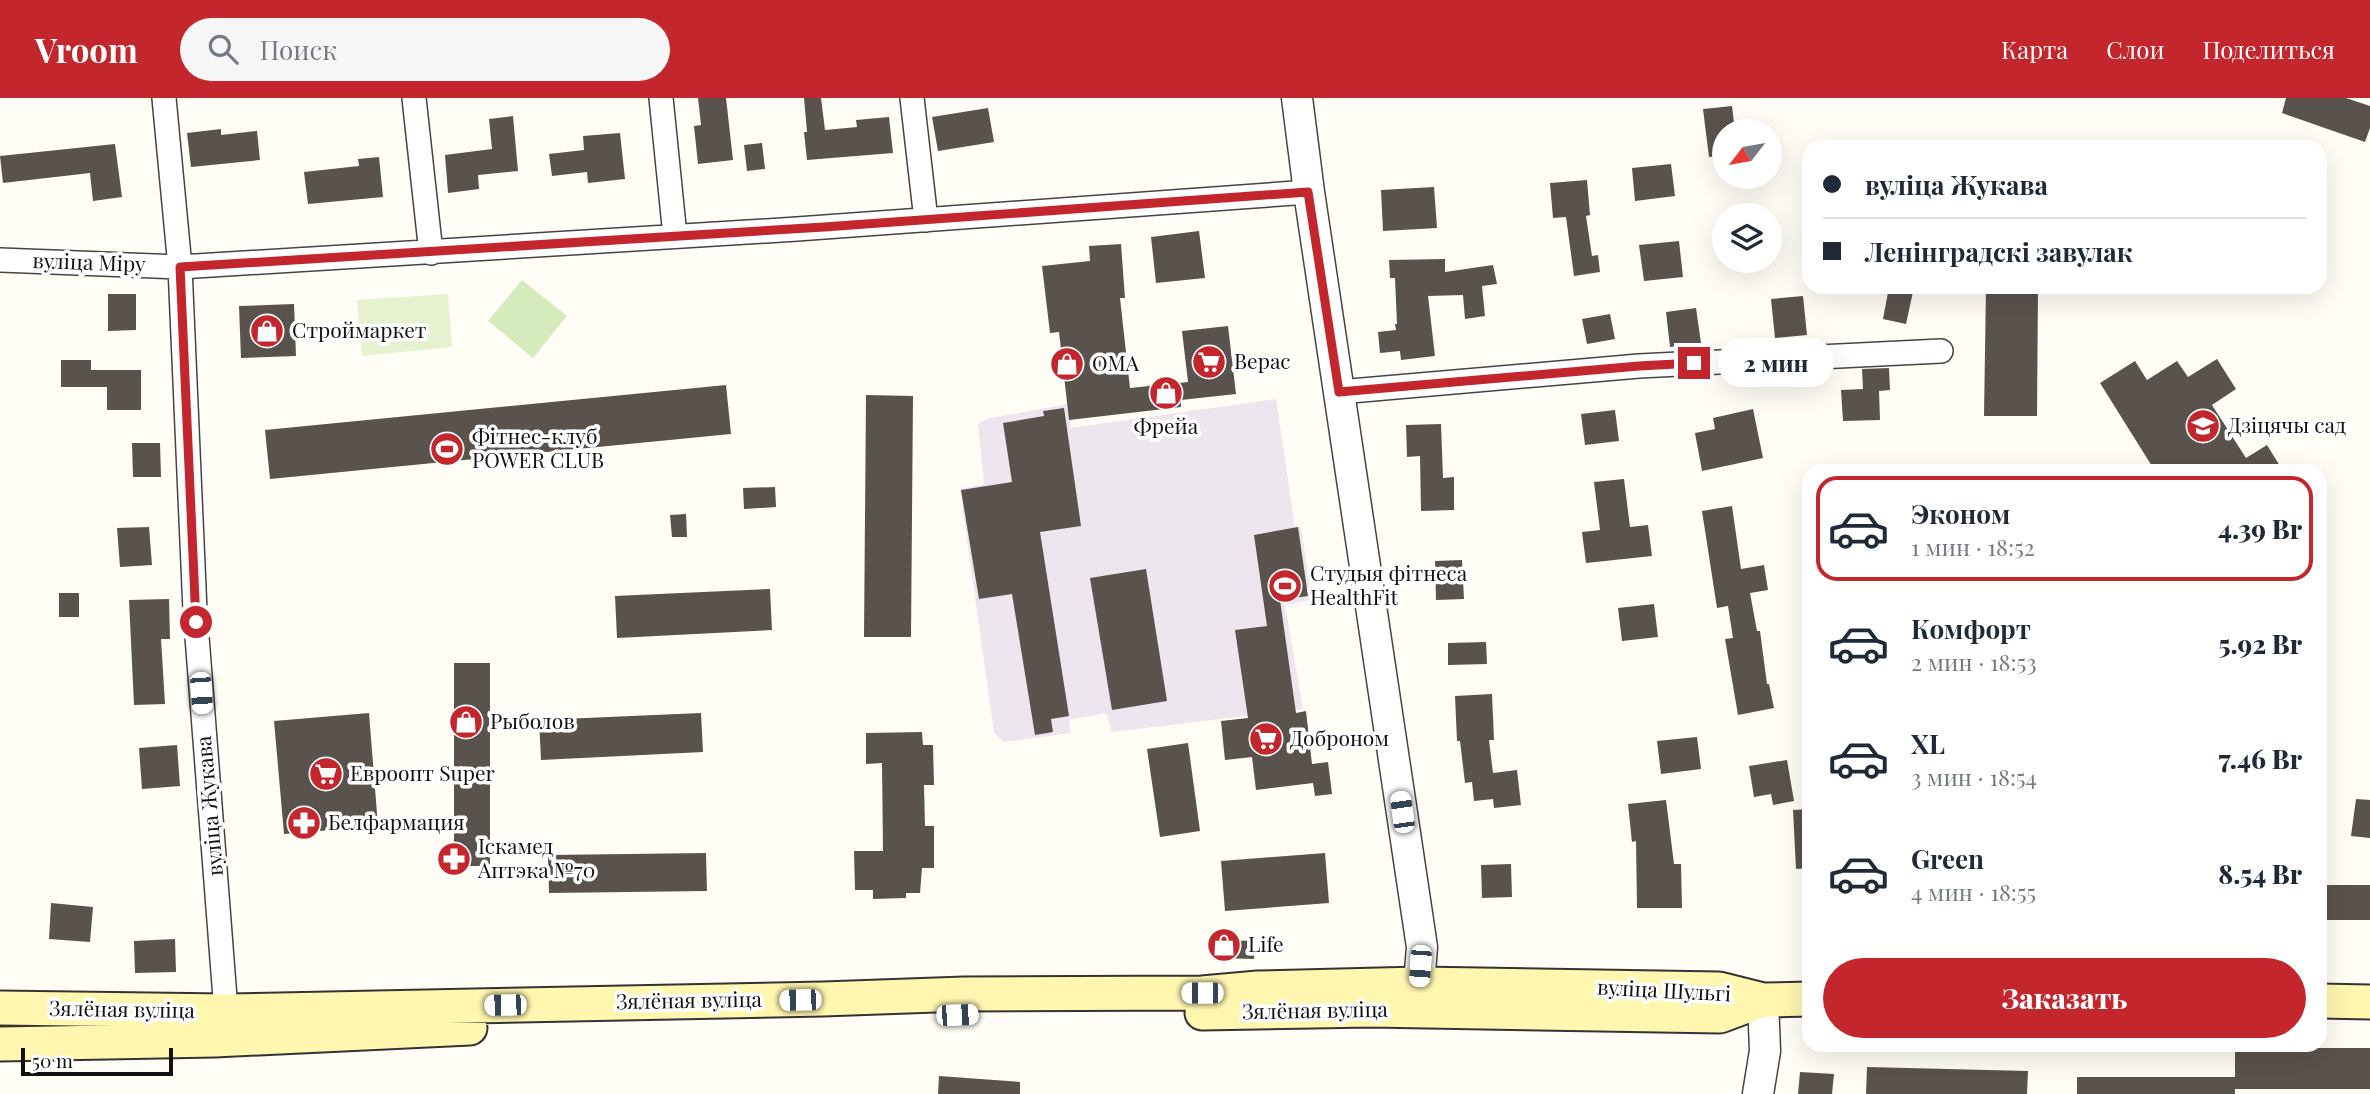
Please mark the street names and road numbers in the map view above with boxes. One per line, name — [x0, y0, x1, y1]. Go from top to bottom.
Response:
street label: вуліца Міру — [32, 245, 147, 277]
street label: вуліца Жукава — [188, 734, 228, 878]
street label: вуліца Шульгі — [1596, 972, 1732, 1006]
street label: Зялёная вуліца — [616, 984, 763, 1014]
street label: Зялёная вуліца — [49, 993, 196, 1023]
street label: Зялёная вуліца — [1242, 994, 1389, 1024]

